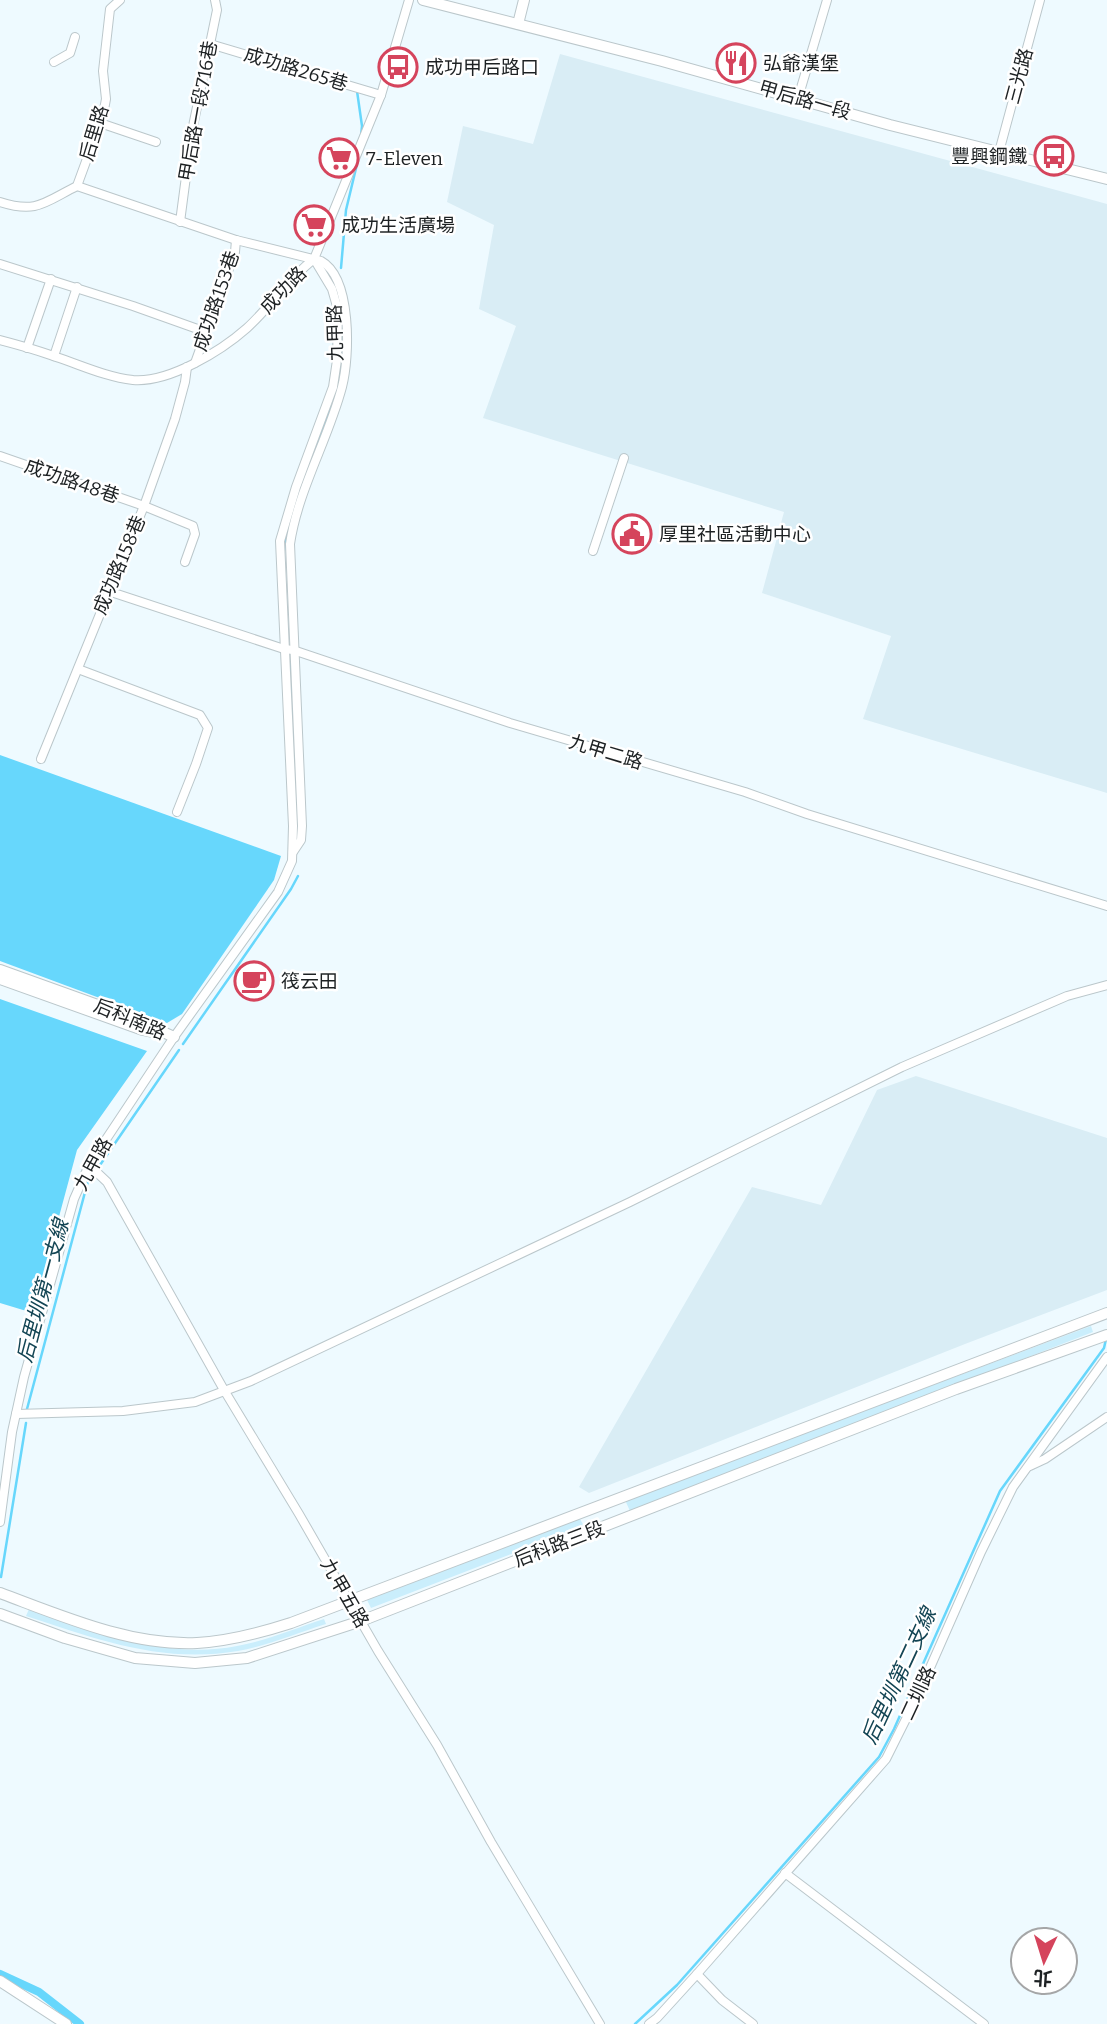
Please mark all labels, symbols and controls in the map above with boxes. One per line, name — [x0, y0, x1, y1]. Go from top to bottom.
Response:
street label: 甲后路一段716巷 — [174, 39, 222, 183]
street label: 成功路265巷 — [241, 42, 351, 96]
restaurant icon: 弘爺漢堡 — [715, 42, 757, 84]
street label: 三光路 — [1001, 45, 1037, 107]
bus stop icon: 成功甲后路口 — [377, 46, 419, 88]
place label: 弘爺漢堡 — [763, 52, 839, 75]
place label: 成功甲后路口 — [425, 56, 539, 79]
street label: 甲后路一段 — [756, 76, 854, 124]
street label: 后里路 — [75, 102, 113, 164]
bus stop icon: 豐興鋼鐵 — [1033, 135, 1075, 177]
supermarket icon: 7-Eleven — [318, 137, 360, 179]
place label: 豐興鋼鐵 — [951, 145, 1027, 168]
place label: 7-Eleven — [366, 147, 443, 170]
supermarket icon: 成功生活廣場 — [293, 204, 335, 246]
place label: 成功生活廣場 — [341, 214, 455, 237]
street label: 成功路153巷 — [188, 248, 244, 354]
street label: 成功路 — [255, 262, 311, 318]
street label: 九甲路 — [323, 304, 347, 362]
street label: 成功路48巷 — [22, 454, 122, 508]
street label: 成功路158巷 — [88, 512, 150, 618]
public building icon: 厚里社區活動中心 — [611, 513, 653, 555]
place label: 厚里社區活動中心 — [659, 523, 811, 546]
street label: 九甲二路 — [566, 730, 646, 774]
cafe icon: 筏云田 — [233, 960, 275, 1002]
place label: 筏云田 — [281, 970, 338, 993]
street label: 后科南路 — [91, 994, 169, 1044]
street label: 九甲路 — [69, 1133, 117, 1195]
water label: 后里圳第一支線 — [11, 1215, 75, 1365]
street label: 后科路三段 — [511, 1516, 607, 1572]
street label: 九甲五路 — [316, 1554, 374, 1632]
water label: 后里圳第二支線 — [856, 1602, 943, 1748]
street label: 二圳路 — [896, 1662, 940, 1724]
north arrow — [1009, 1926, 1079, 1996]
text: 北 — [1033, 1965, 1053, 1990]

